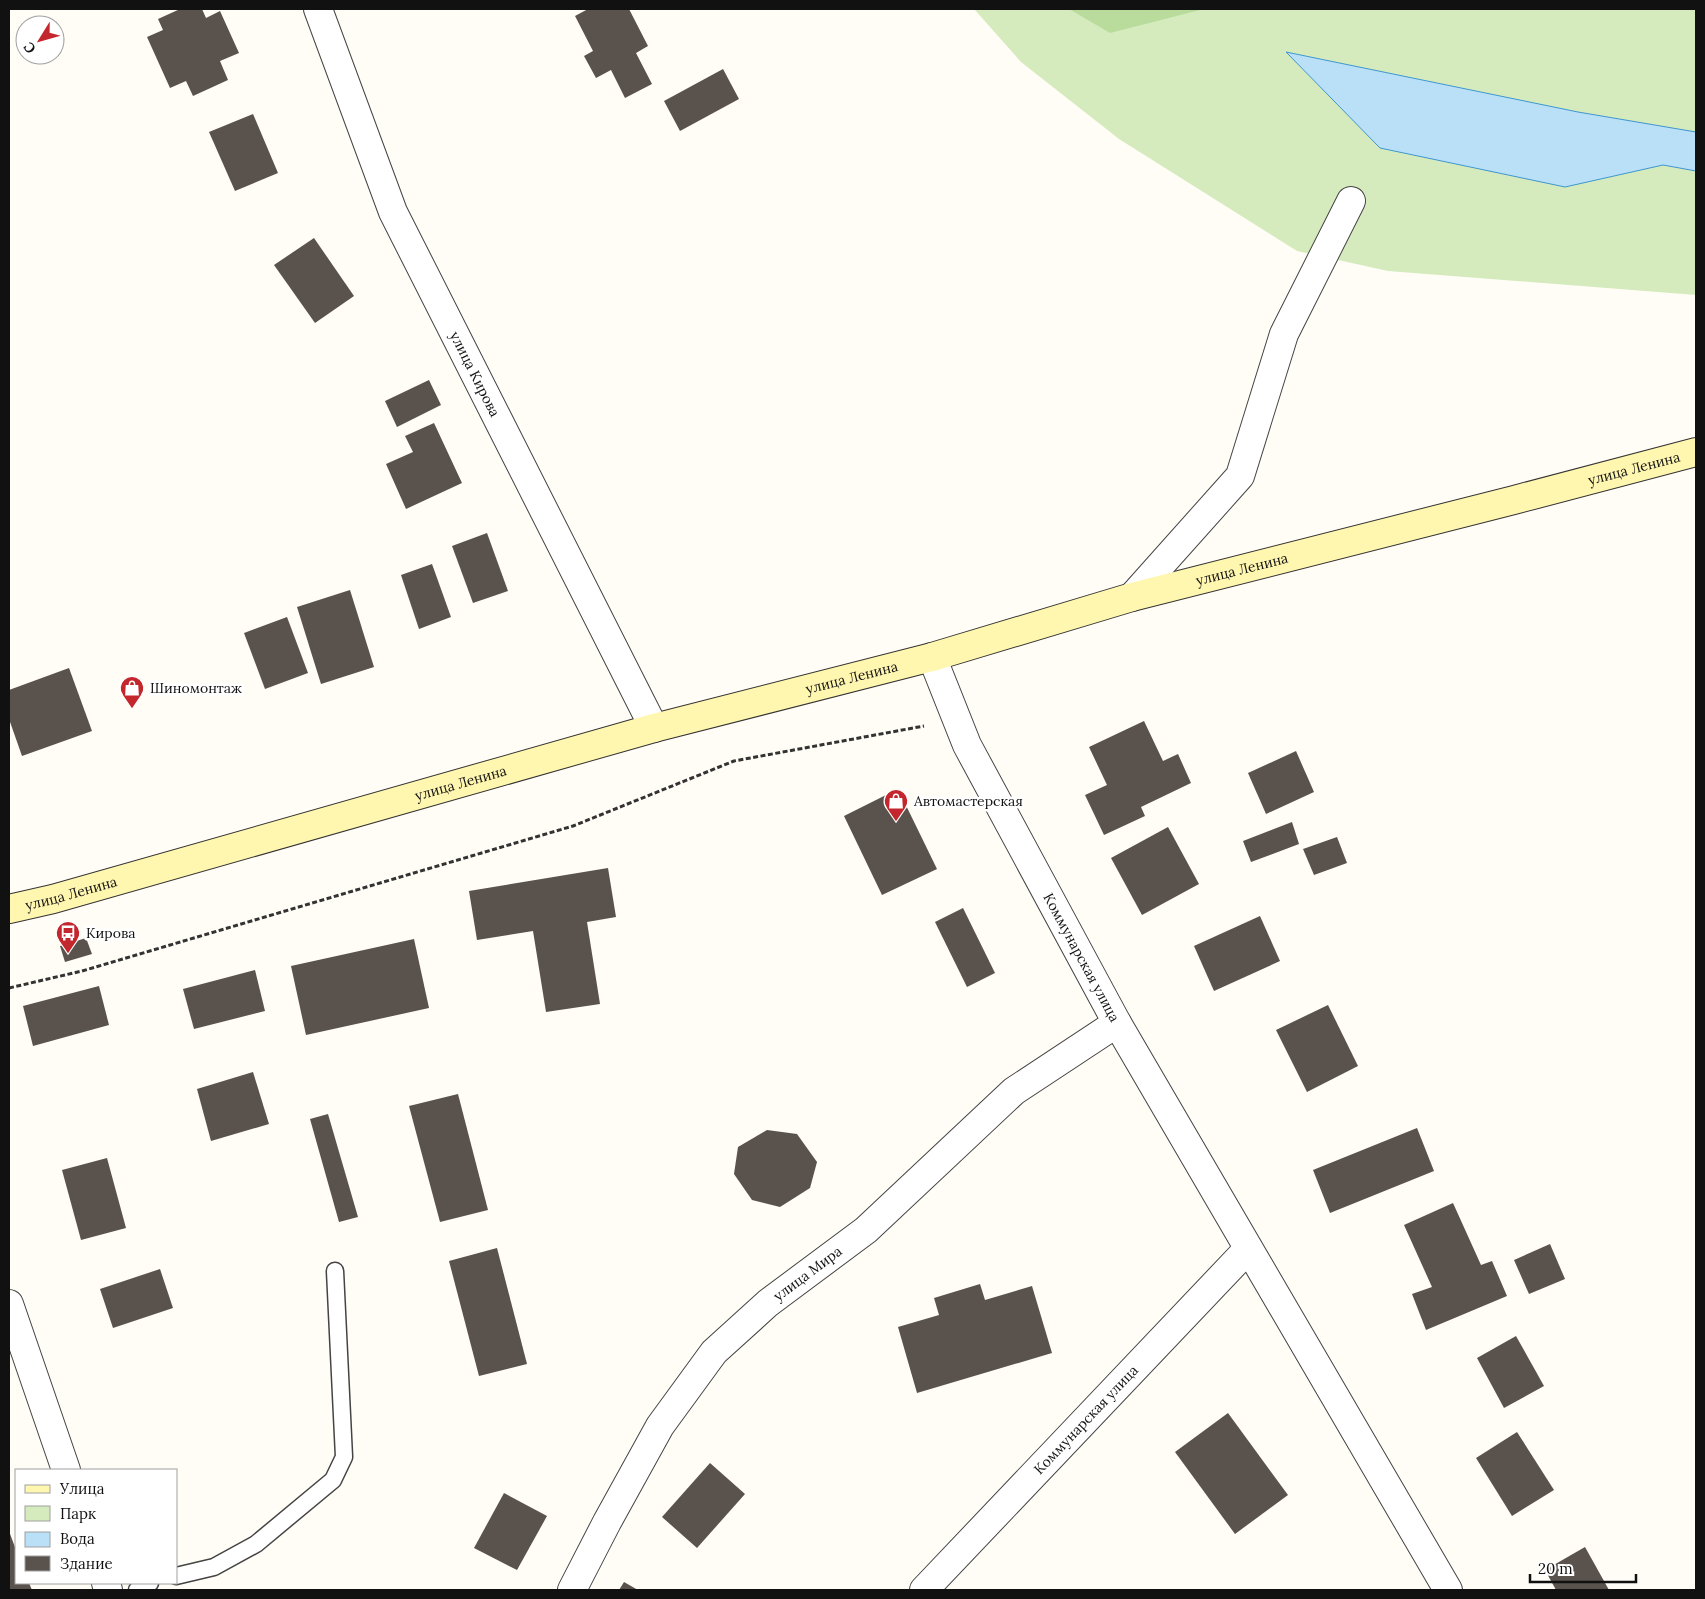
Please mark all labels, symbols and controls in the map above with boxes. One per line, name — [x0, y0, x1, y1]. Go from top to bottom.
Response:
north arrow — [15, 15, 65, 65]
text: С — [19, 38, 40, 57]
street label: улица Кирова — [446, 328, 504, 420]
street label: улица Ленина — [1586, 448, 1682, 489]
street label: улица Ленина — [1194, 549, 1290, 589]
street label: улица Ленина — [804, 657, 900, 698]
shop icon: Шиномонтаж — [119, 675, 145, 709]
place label: Шиномонтаж — [150, 679, 242, 697]
street label: улица Ленина — [413, 761, 509, 805]
shop icon: Автомастерская — [883, 788, 909, 822]
place label: Автомастерская — [913, 792, 1023, 810]
street label: улица Ленина — [23, 872, 119, 914]
street label: Коммунарская улица — [1040, 890, 1124, 1025]
bus stop icon: Кирова — [55, 920, 81, 954]
place label: Кирова — [86, 924, 135, 942]
street label: улица Мира — [770, 1242, 846, 1305]
street label: Коммунарская улица — [1030, 1361, 1142, 1478]
legend — [15, 1469, 178, 1584]
text: Улица — [59, 1479, 105, 1498]
text: Парк — [60, 1504, 96, 1523]
text: Вода — [60, 1529, 95, 1548]
scale bar — [1530, 1552, 1636, 1584]
text: Здание — [60, 1554, 113, 1573]
text: 20 m — [1538, 1559, 1573, 1578]

